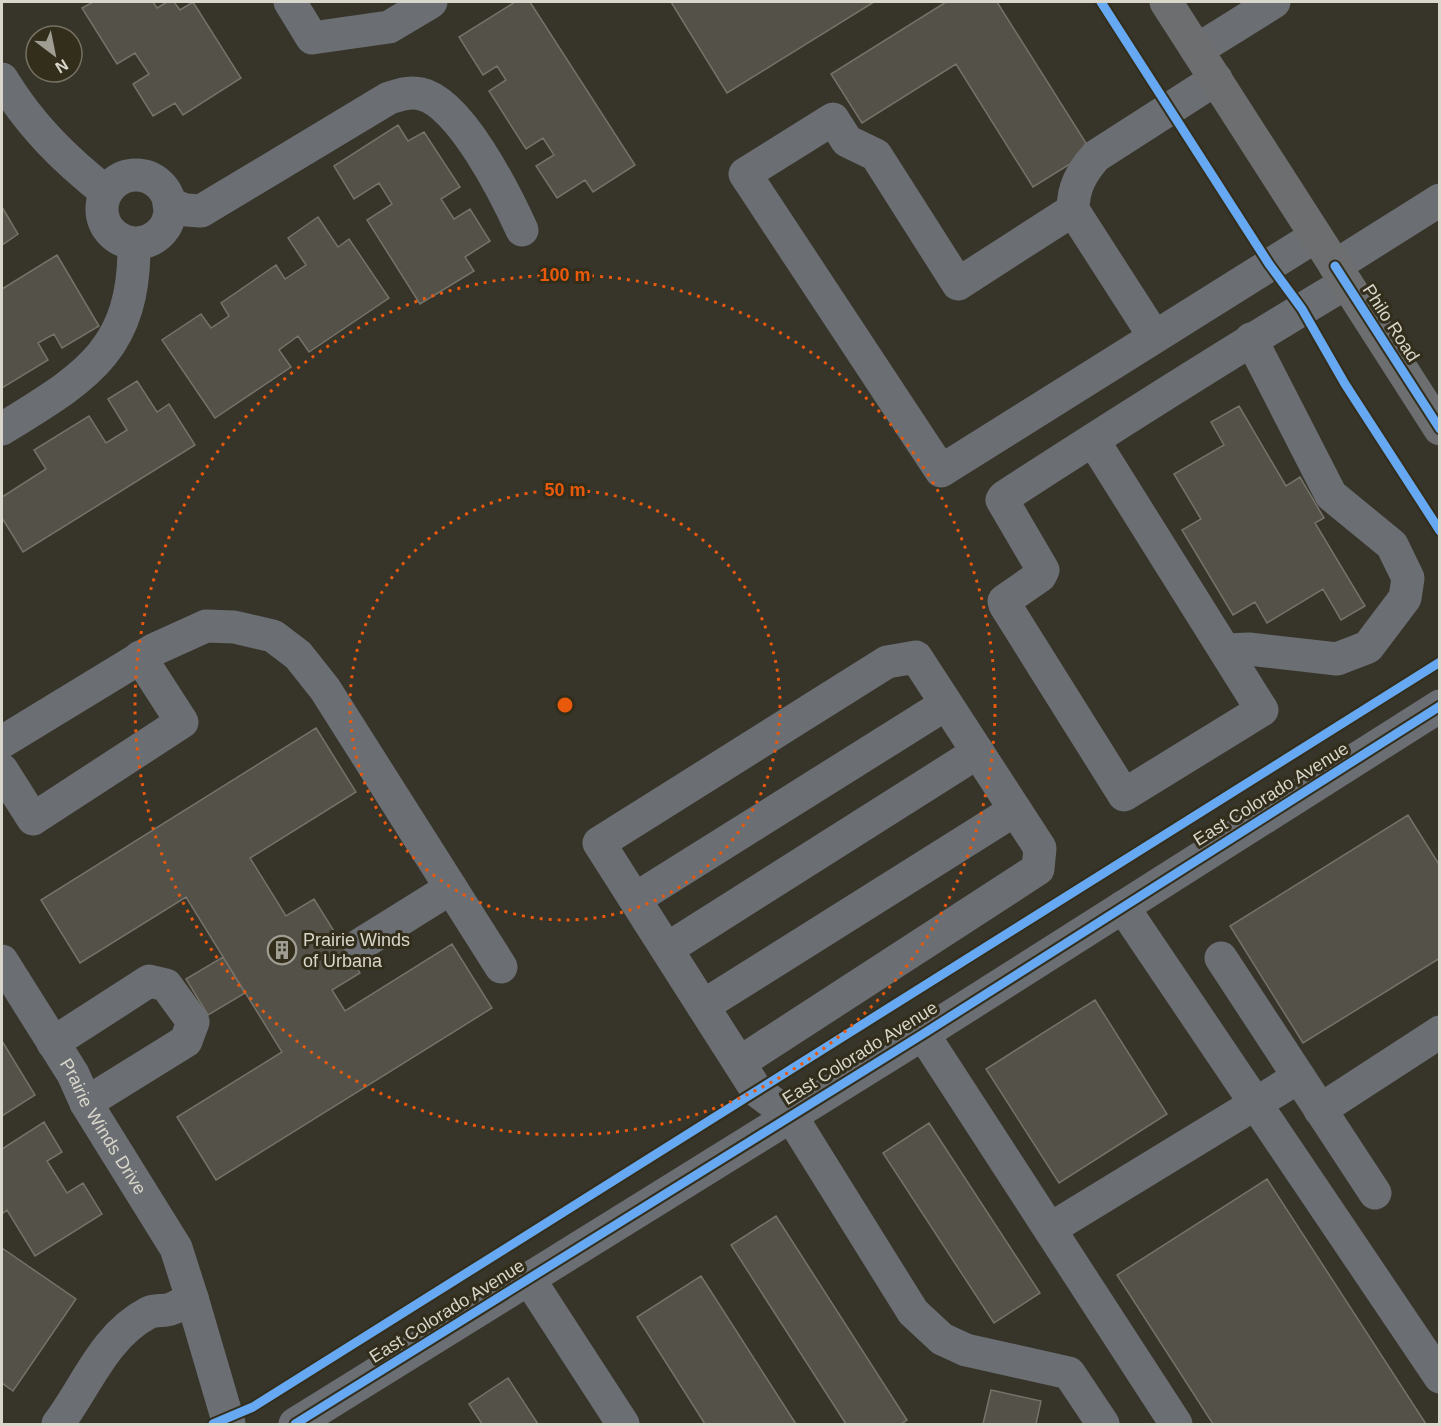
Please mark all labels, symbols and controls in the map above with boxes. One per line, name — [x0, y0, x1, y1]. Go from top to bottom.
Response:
north arrow — [24, 24, 84, 84]
text: N — [52, 56, 71, 77]
text: 100 m — [539, 265, 591, 285]
street label: Philo Road — [1359, 281, 1423, 365]
text: 50 m — [544, 480, 586, 500]
centre of rings — [555, 695, 575, 715]
street label: East Colorado Avenue — [1190, 738, 1352, 850]
place label: Prairie Winds of Urbana — [303, 930, 410, 971]
building icon: Prairie Winds of Urbana — [266, 934, 298, 966]
street label: East Colorado Avenue — [779, 997, 941, 1109]
street label: Prairie Winds Drive — [56, 1055, 150, 1198]
street label: East Colorado Avenue — [366, 1255, 528, 1367]

